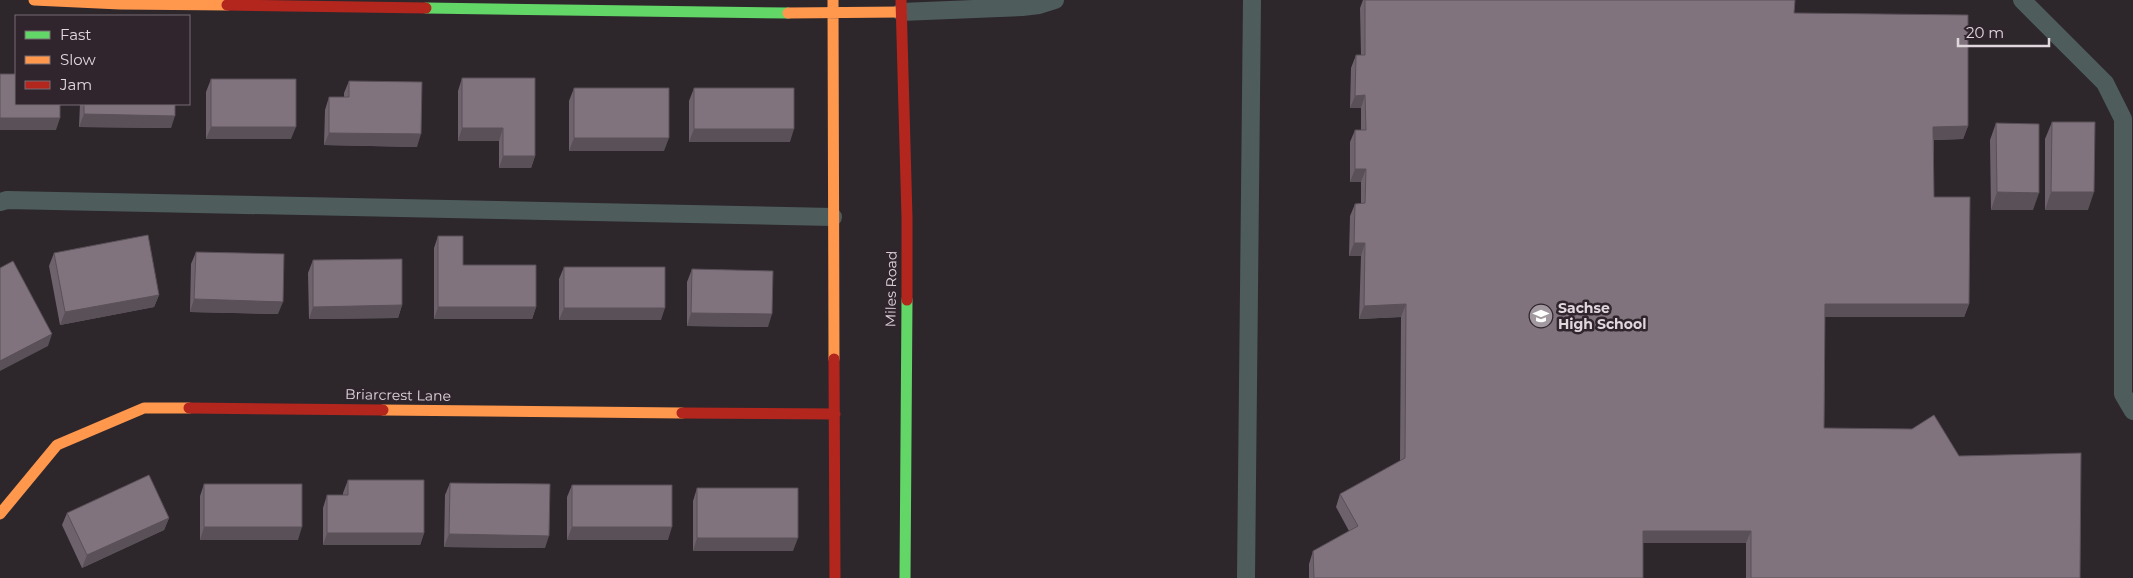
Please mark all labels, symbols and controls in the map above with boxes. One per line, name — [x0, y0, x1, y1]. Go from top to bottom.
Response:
legend — [15, 15, 190, 105]
scale bar — [1958, 15, 2049, 47]
text: 20 m — [1966, 23, 2004, 42]
text: Fast — [60, 25, 91, 44]
text: Slow — [60, 50, 96, 69]
text: Jam — [59, 75, 92, 94]
street label: Miles Road — [881, 251, 901, 327]
place label: Sachse High School — [1558, 299, 1646, 333]
school or university icon: Sachse High School — [1528, 303, 1554, 329]
street label: Briarcrest Lane — [345, 385, 451, 405]

